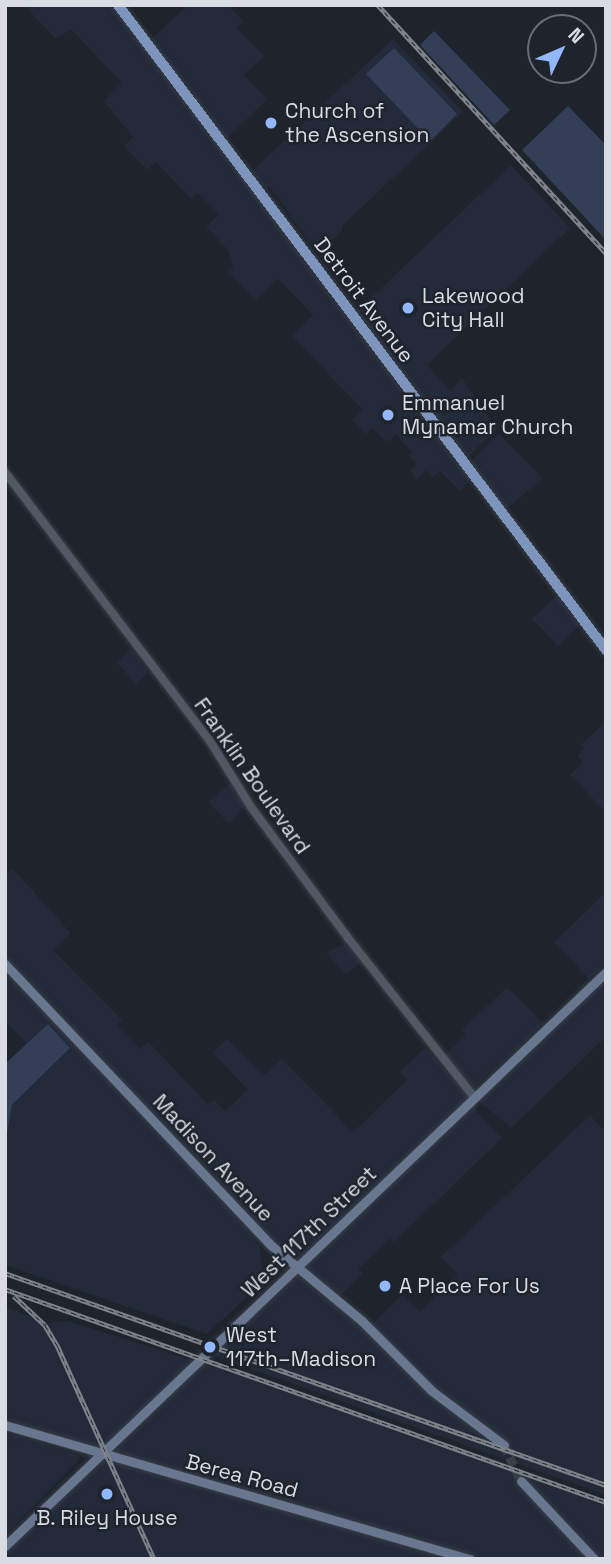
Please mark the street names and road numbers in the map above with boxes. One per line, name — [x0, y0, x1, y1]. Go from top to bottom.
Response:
street label: Detroit Avenue — [309, 232, 419, 368]
street label: Franklin Boulevard — [189, 693, 315, 859]
street label: Madison Avenue — [147, 1089, 279, 1227]
street label: West 117th Street — [236, 1161, 382, 1303]
street label: Berea Road — [183, 1449, 301, 1503]

